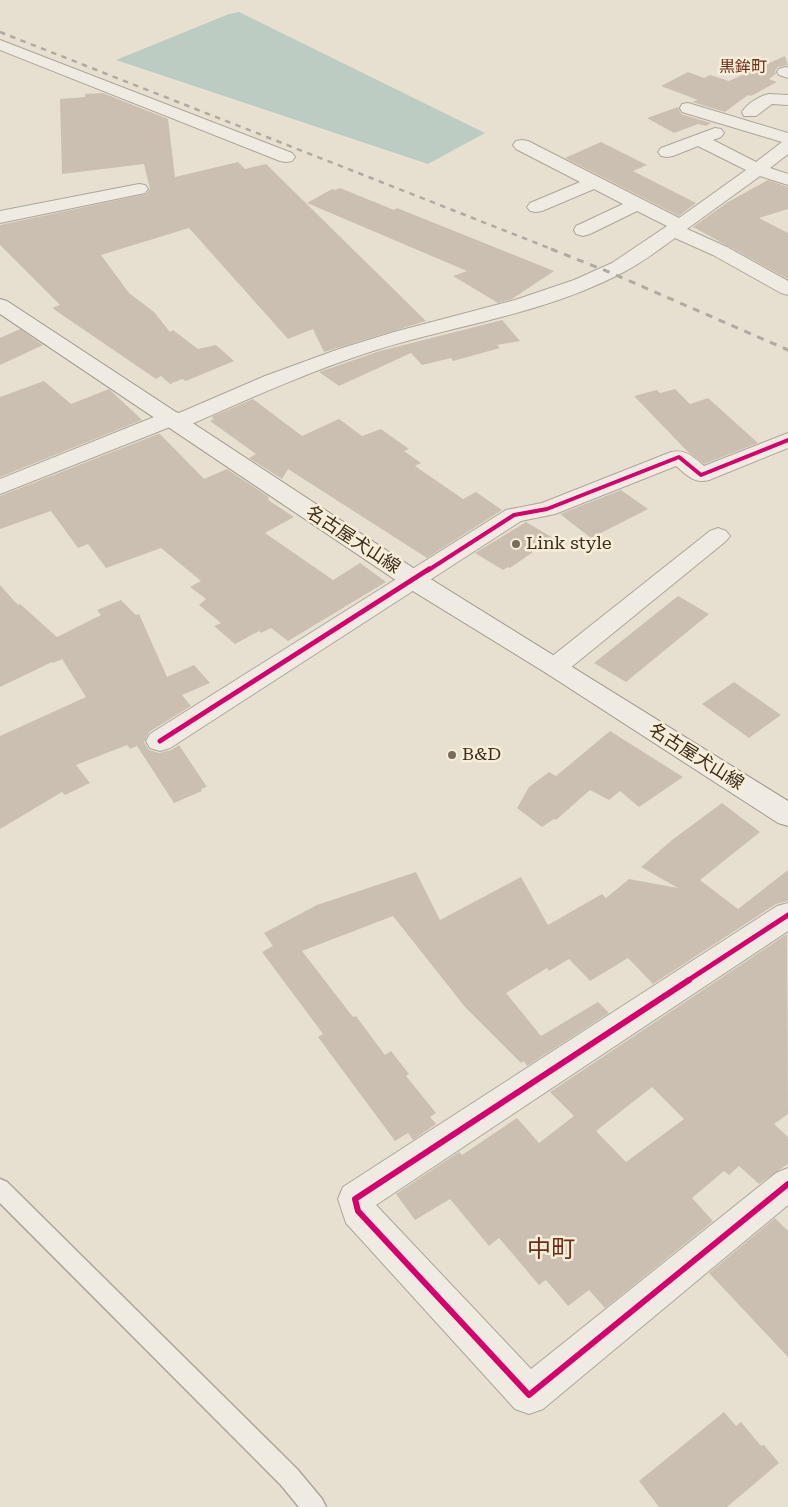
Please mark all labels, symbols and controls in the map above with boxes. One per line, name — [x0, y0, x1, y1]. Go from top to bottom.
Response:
district label: 黒鉾町 — [719, 57, 767, 77]
street label: 名古屋犬山線 — [302, 502, 404, 578]
place label: Link style — [526, 533, 612, 555]
marker: Link style — [510, 538, 522, 550]
street label: 名古屋犬山線 — [644, 719, 748, 795]
place label: B&D — [462, 744, 501, 766]
marker: B&D — [446, 749, 458, 761]
district label: 中町 — [527, 1236, 575, 1264]

